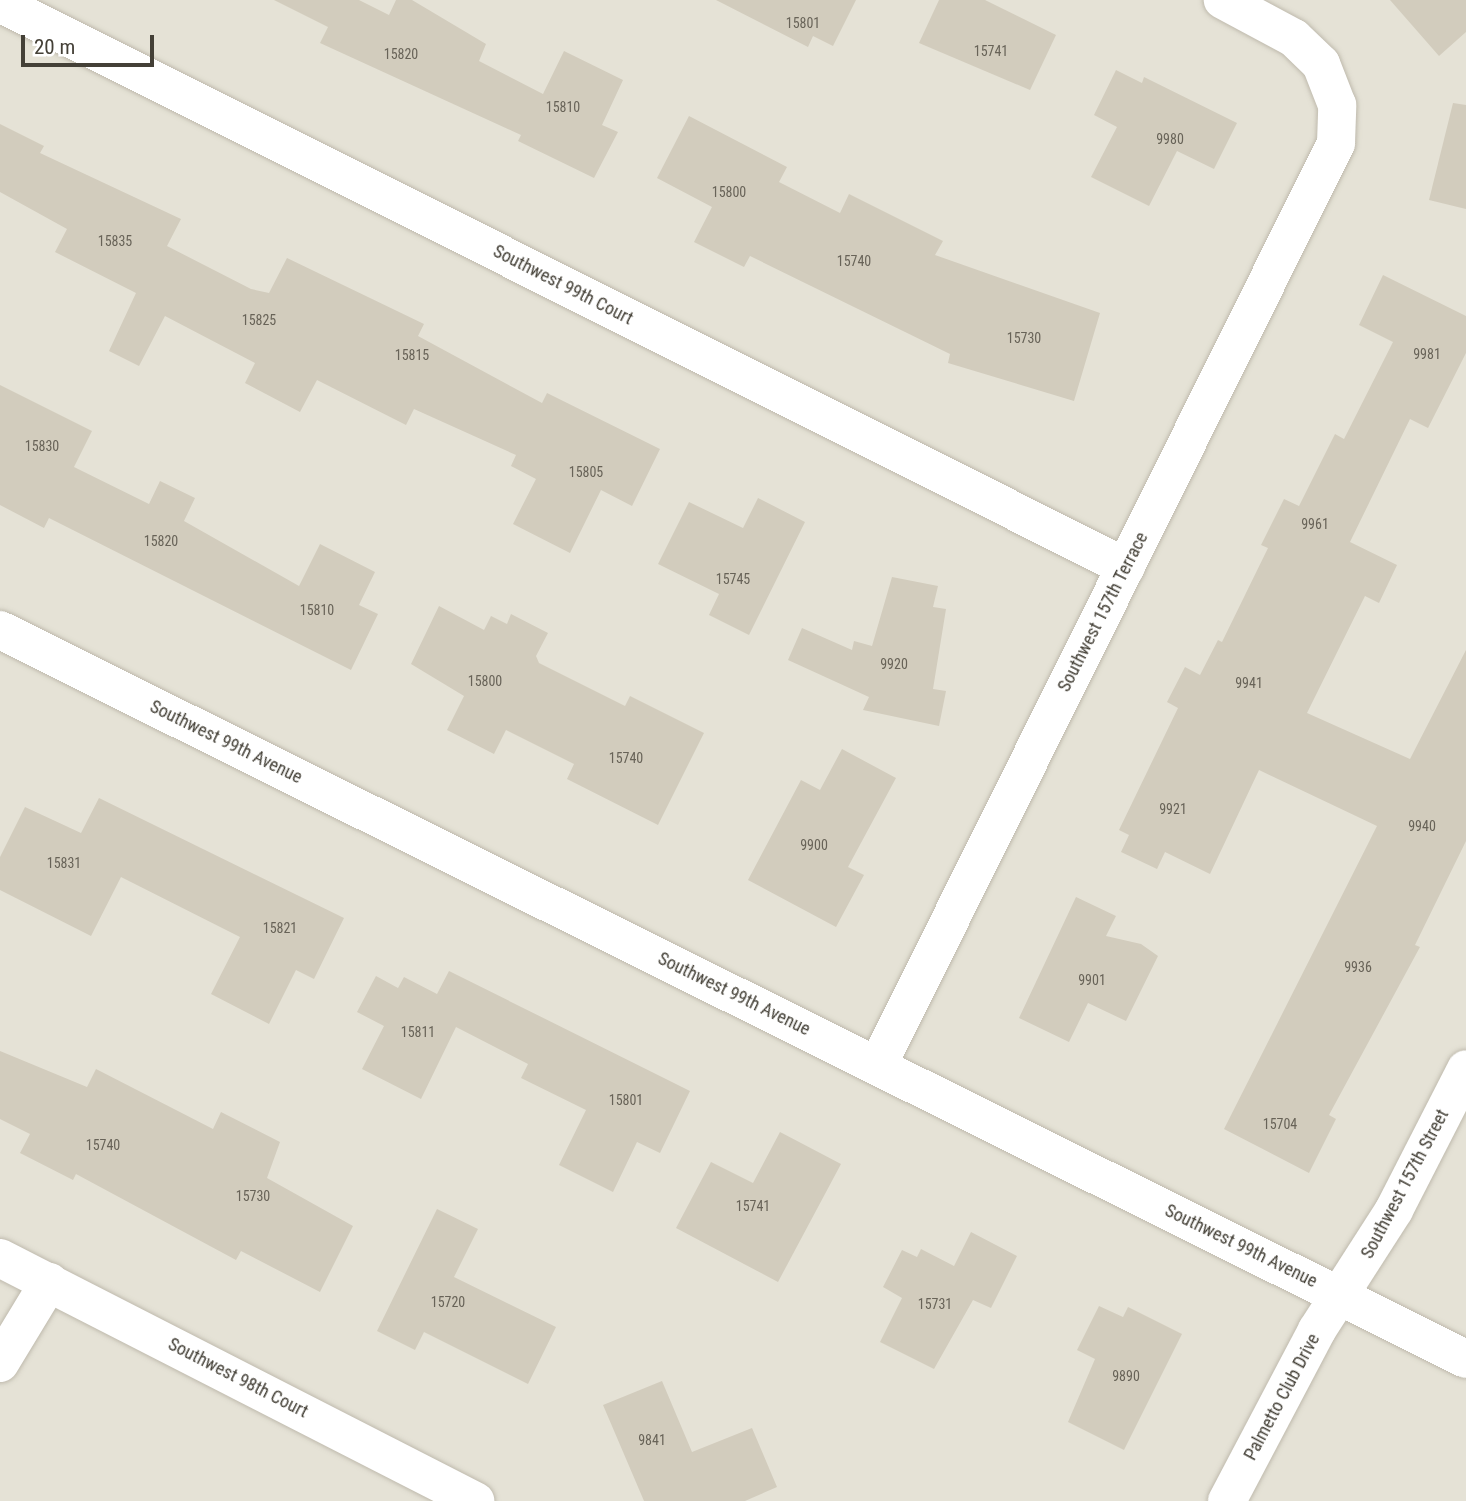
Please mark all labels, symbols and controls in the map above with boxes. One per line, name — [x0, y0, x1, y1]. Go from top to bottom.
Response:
house number: 15801 — [786, 15, 820, 31]
scale bar — [24, 21, 158, 65]
text: 20 m — [34, 35, 75, 59]
house number: 15741 — [974, 43, 1008, 59]
house number: 15820 — [384, 46, 418, 62]
house number: 15810 — [546, 99, 580, 115]
house number: 9980 — [1156, 131, 1184, 147]
house number: 15800 — [712, 184, 746, 200]
house number: 15835 — [98, 233, 132, 249]
street label: Southwest 99th Court — [489, 240, 637, 330]
house number: 15740 — [837, 253, 871, 269]
house number: 15825 — [242, 312, 276, 328]
house number: 15730 — [1007, 330, 1041, 346]
house number: 9981 — [1413, 346, 1441, 362]
house number: 15815 — [395, 347, 429, 363]
house number: 15830 — [25, 438, 59, 454]
house number: 15805 — [569, 464, 603, 480]
house number: 9961 — [1301, 516, 1329, 532]
street label: Southwest 157th Terrace — [1053, 528, 1153, 696]
house number: 15820 — [144, 533, 178, 549]
house number: 15745 — [716, 571, 750, 587]
house number: 15810 — [300, 602, 334, 618]
house number: 9920 — [880, 656, 908, 672]
house number: 15800 — [468, 673, 502, 689]
house number: 9941 — [1235, 675, 1263, 691]
street label: Southwest 99th Avenue — [146, 696, 306, 788]
house number: 15740 — [609, 750, 643, 766]
house number: 9921 — [1159, 801, 1187, 817]
house number: 9940 — [1408, 818, 1436, 834]
house number: 9900 — [800, 837, 828, 853]
house number: 15831 — [47, 855, 81, 871]
house number: 15821 — [263, 920, 297, 936]
street label: Southwest 99th Avenue — [654, 948, 814, 1040]
house number: 9936 — [1344, 959, 1372, 975]
house number: 9901 — [1078, 972, 1106, 988]
house number: 15811 — [401, 1024, 435, 1040]
house number: 15801 — [609, 1092, 643, 1108]
street label: Southwest 157th Street — [1357, 1106, 1453, 1262]
house number: 15704 — [1263, 1116, 1297, 1132]
house number: 15740 — [86, 1137, 120, 1153]
house number: 15730 — [236, 1188, 270, 1204]
house number: 15741 — [736, 1198, 770, 1214]
street label: Southwest 99th Avenue — [1161, 1200, 1321, 1292]
house number: 15720 — [431, 1294, 465, 1310]
house number: 15731 — [918, 1296, 952, 1312]
street label: Palmetto Club Drive — [1240, 1330, 1324, 1464]
street label: Southwest 98th Court — [164, 1333, 312, 1423]
house number: 9890 — [1112, 1368, 1140, 1384]
house number: 9841 — [638, 1432, 666, 1448]

